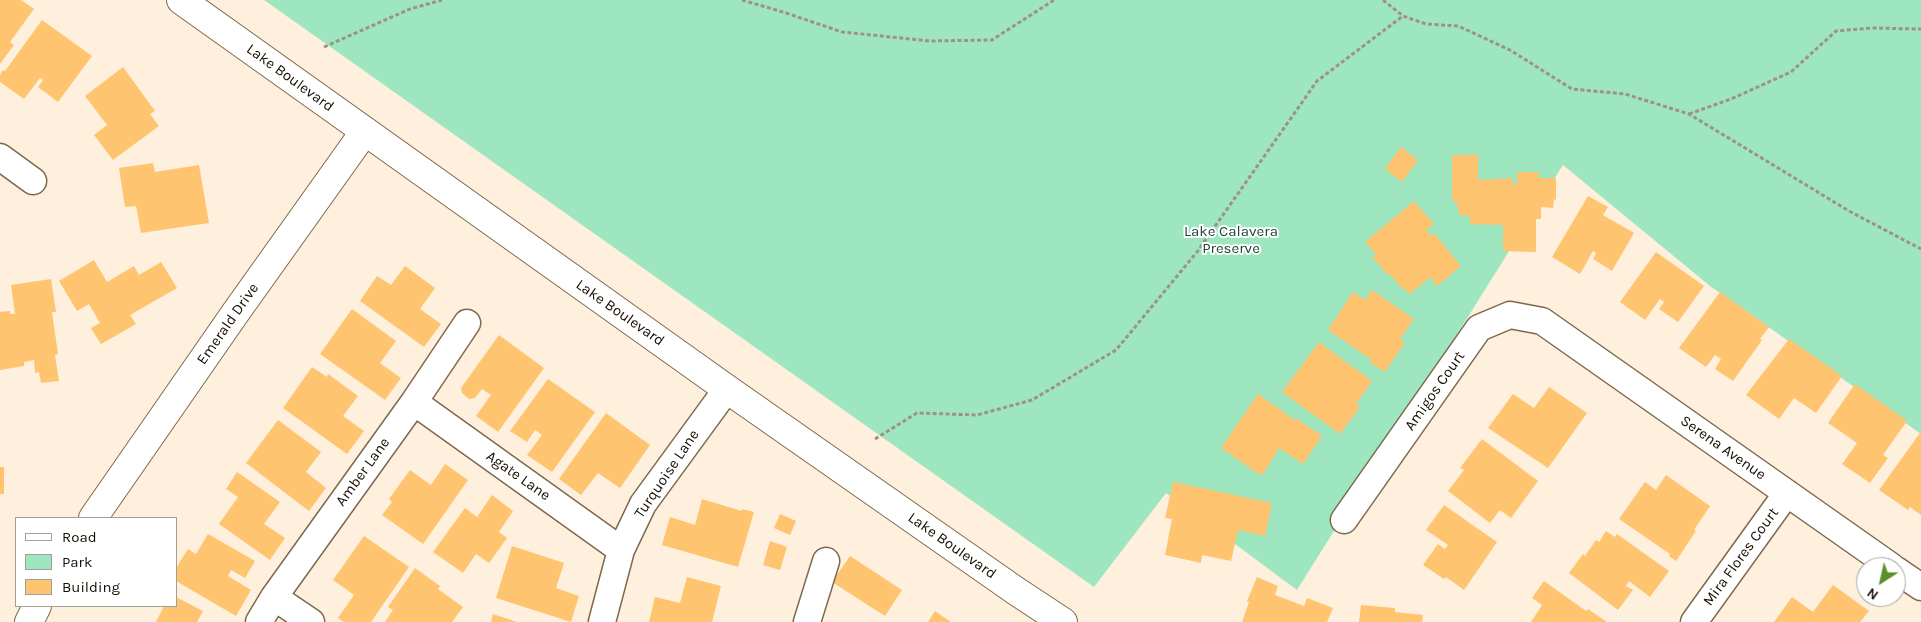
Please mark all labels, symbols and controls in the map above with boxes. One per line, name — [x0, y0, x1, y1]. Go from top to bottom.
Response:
street label: Lake Boulevard — [243, 40, 337, 116]
park label: Lake Calavera Preserve — [1184, 223, 1278, 258]
street label: Lake Boulevard — [572, 276, 668, 350]
street label: Emerald Drive — [193, 280, 263, 368]
street label: Amigos Court — [1401, 348, 1469, 434]
street label: Serena Avenue — [1677, 412, 1769, 484]
street label: Turquoise Lane — [631, 426, 703, 522]
street label: Amber Lane — [332, 434, 394, 510]
street label: Agate Lane — [482, 447, 554, 505]
street label: Mira Flores Court — [1699, 504, 1783, 610]
street label: Lake Boulevard — [904, 509, 1000, 583]
legend — [15, 517, 178, 607]
text: Road — [62, 528, 97, 546]
text: Park — [62, 553, 92, 571]
north arrow — [1856, 557, 1906, 607]
text: Building — [62, 578, 120, 596]
text: N — [1864, 584, 1882, 604]

